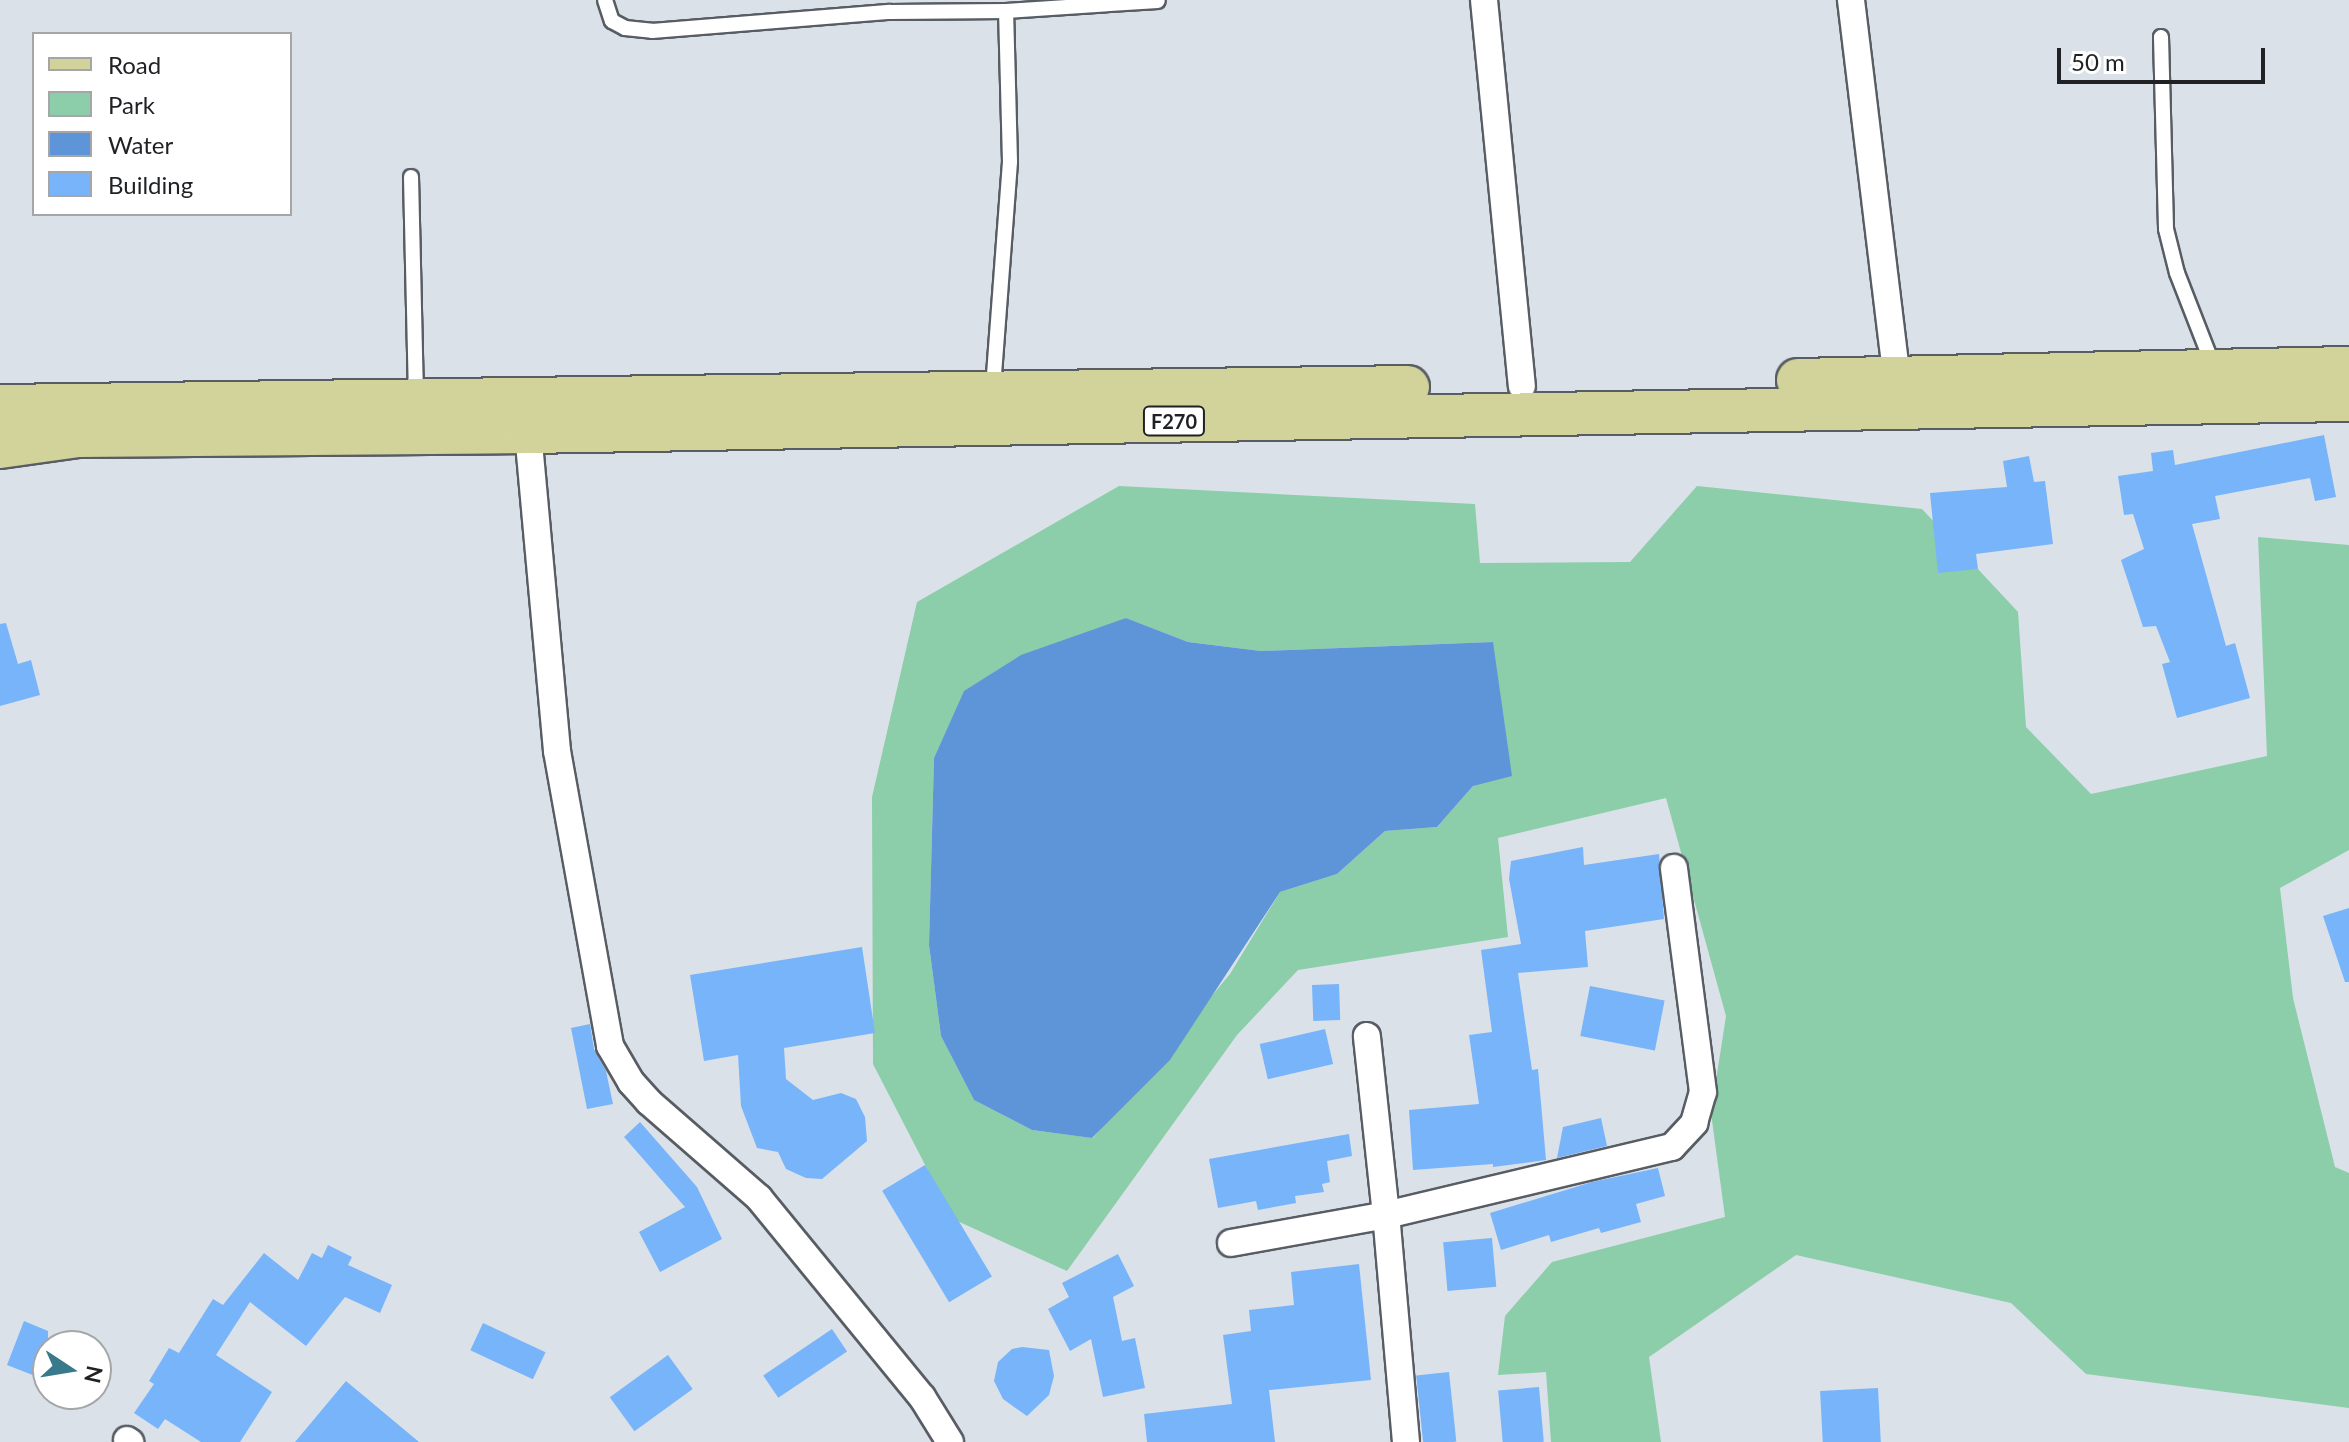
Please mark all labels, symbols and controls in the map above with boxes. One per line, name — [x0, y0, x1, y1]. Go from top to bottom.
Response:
legend — [32, 32, 292, 216]
scale bar — [2061, 32, 2269, 82]
text: 50 m — [2071, 47, 2125, 76]
text: Road — [108, 50, 161, 79]
text: Park — [108, 90, 155, 119]
text: Water — [108, 130, 173, 159]
text: Building — [108, 170, 193, 199]
road number: F270 — [1142, 405, 1206, 437]
north arrow — [32, 1330, 112, 1410]
text: N — [79, 1364, 109, 1386]

